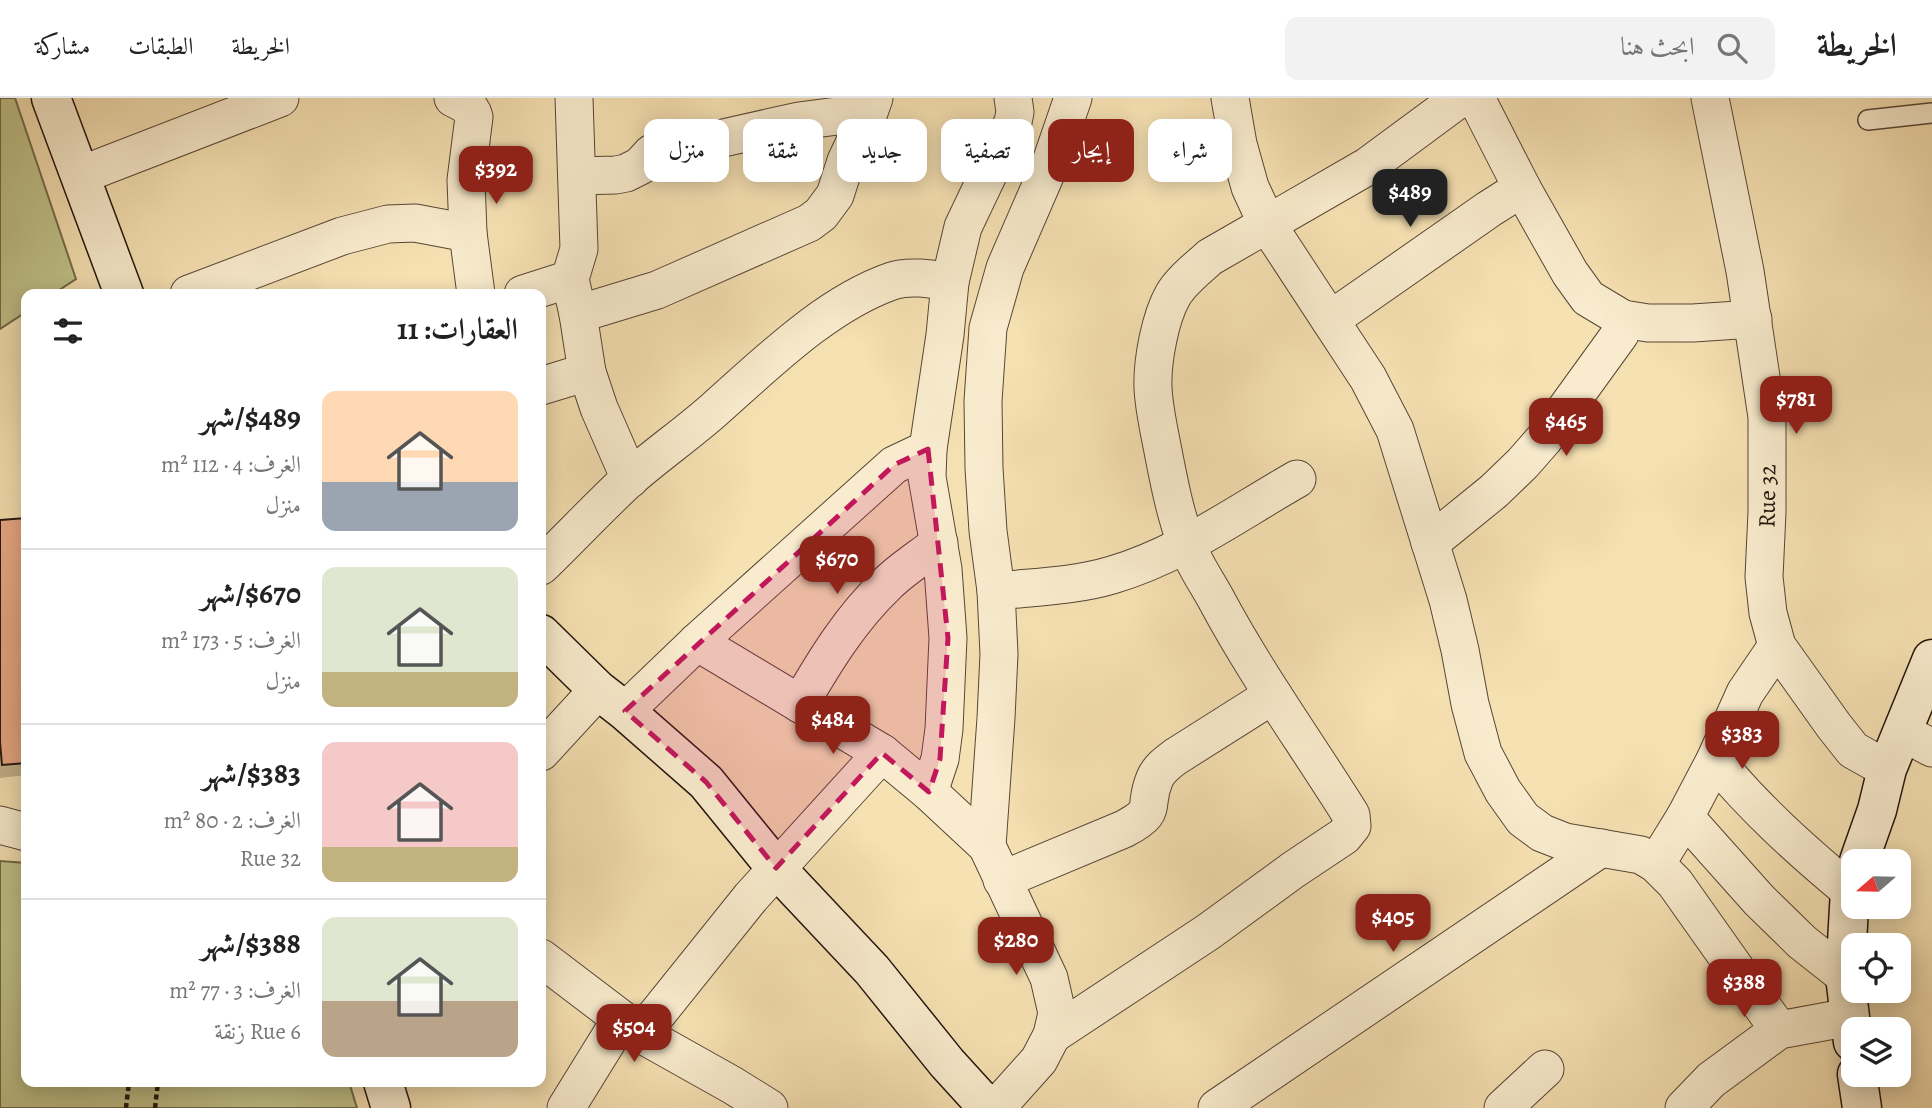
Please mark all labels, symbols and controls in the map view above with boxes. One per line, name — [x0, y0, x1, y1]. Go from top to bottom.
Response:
search box — [1285, 17, 1775, 80]
text: الخريطة — [1817, 22, 1897, 67]
text: ابحث هنا — [1620, 29, 1695, 64]
icon: search — [1713, 29, 1751, 67]
text: مشاركة — [35, 30, 90, 62]
text: الطبقات — [128, 30, 194, 62]
text: الخريطة — [232, 30, 290, 62]
chip: منزل — [644, 119, 729, 182]
chip: شقة — [743, 119, 823, 182]
chip: جديد — [837, 119, 927, 182]
chip: تصفية — [941, 119, 1034, 182]
chip: إيجار — [1048, 119, 1134, 182]
chip: شراء — [1148, 119, 1232, 182]
pin: $392 — [455, 146, 537, 206]
text: $392 — [475, 153, 517, 184]
pin: $489 — [1369, 170, 1451, 229]
text: $489 — [1388, 176, 1432, 207]
text: العقارات: 11 — [397, 309, 518, 349]
icon: filters — [49, 312, 87, 350]
pin: $781 — [1755, 376, 1837, 436]
text: $781 — [1776, 383, 1816, 414]
text: $489/شهر — [200, 397, 301, 437]
pin: $465 — [1525, 398, 1607, 458]
text: $465 — [1545, 405, 1587, 436]
icon: home — [378, 419, 462, 503]
text: الغرف: 4 · 112 m² — [161, 449, 301, 480]
street label: Rue 32 — [1750, 464, 1784, 528]
text: منزل — [266, 490, 301, 521]
pin: $670 — [796, 536, 878, 596]
text: $670 — [816, 543, 858, 574]
text: $670/شهر — [201, 573, 301, 613]
icon: home — [378, 595, 462, 679]
text: الغرف: 5 · 173 m² — [161, 625, 301, 656]
text: منزل — [266, 666, 301, 697]
pin: $484 — [792, 696, 874, 756]
text: $484 — [811, 703, 855, 734]
pin: $383 — [1701, 712, 1783, 771]
text: $383 — [1721, 718, 1763, 749]
text: $383/شهر — [203, 753, 301, 793]
icon: home — [378, 770, 462, 854]
text: الغرف: 2 · 80 m² — [164, 805, 301, 836]
text: Rue 32 — [240, 843, 301, 874]
north arrow — [1841, 849, 1911, 919]
map controls — [1841, 849, 1911, 1087]
pin: $405 — [1352, 894, 1434, 954]
text: $405 — [1372, 901, 1414, 932]
pin: $280 — [975, 918, 1057, 977]
text: $388/شهر — [201, 923, 301, 963]
text: $280 — [994, 924, 1038, 955]
button: locate — [1841, 933, 1911, 1003]
icon: home — [378, 945, 462, 1029]
pin: $388 — [1703, 960, 1785, 1019]
text: $388 — [1723, 966, 1765, 997]
text: الغرف: 3 · 77 m² — [169, 975, 301, 1006]
pin: $504 — [593, 1004, 675, 1064]
text: $504 — [613, 1011, 655, 1042]
text: Rue 6 زنقة — [214, 1016, 301, 1047]
button: layers — [1841, 1017, 1911, 1087]

